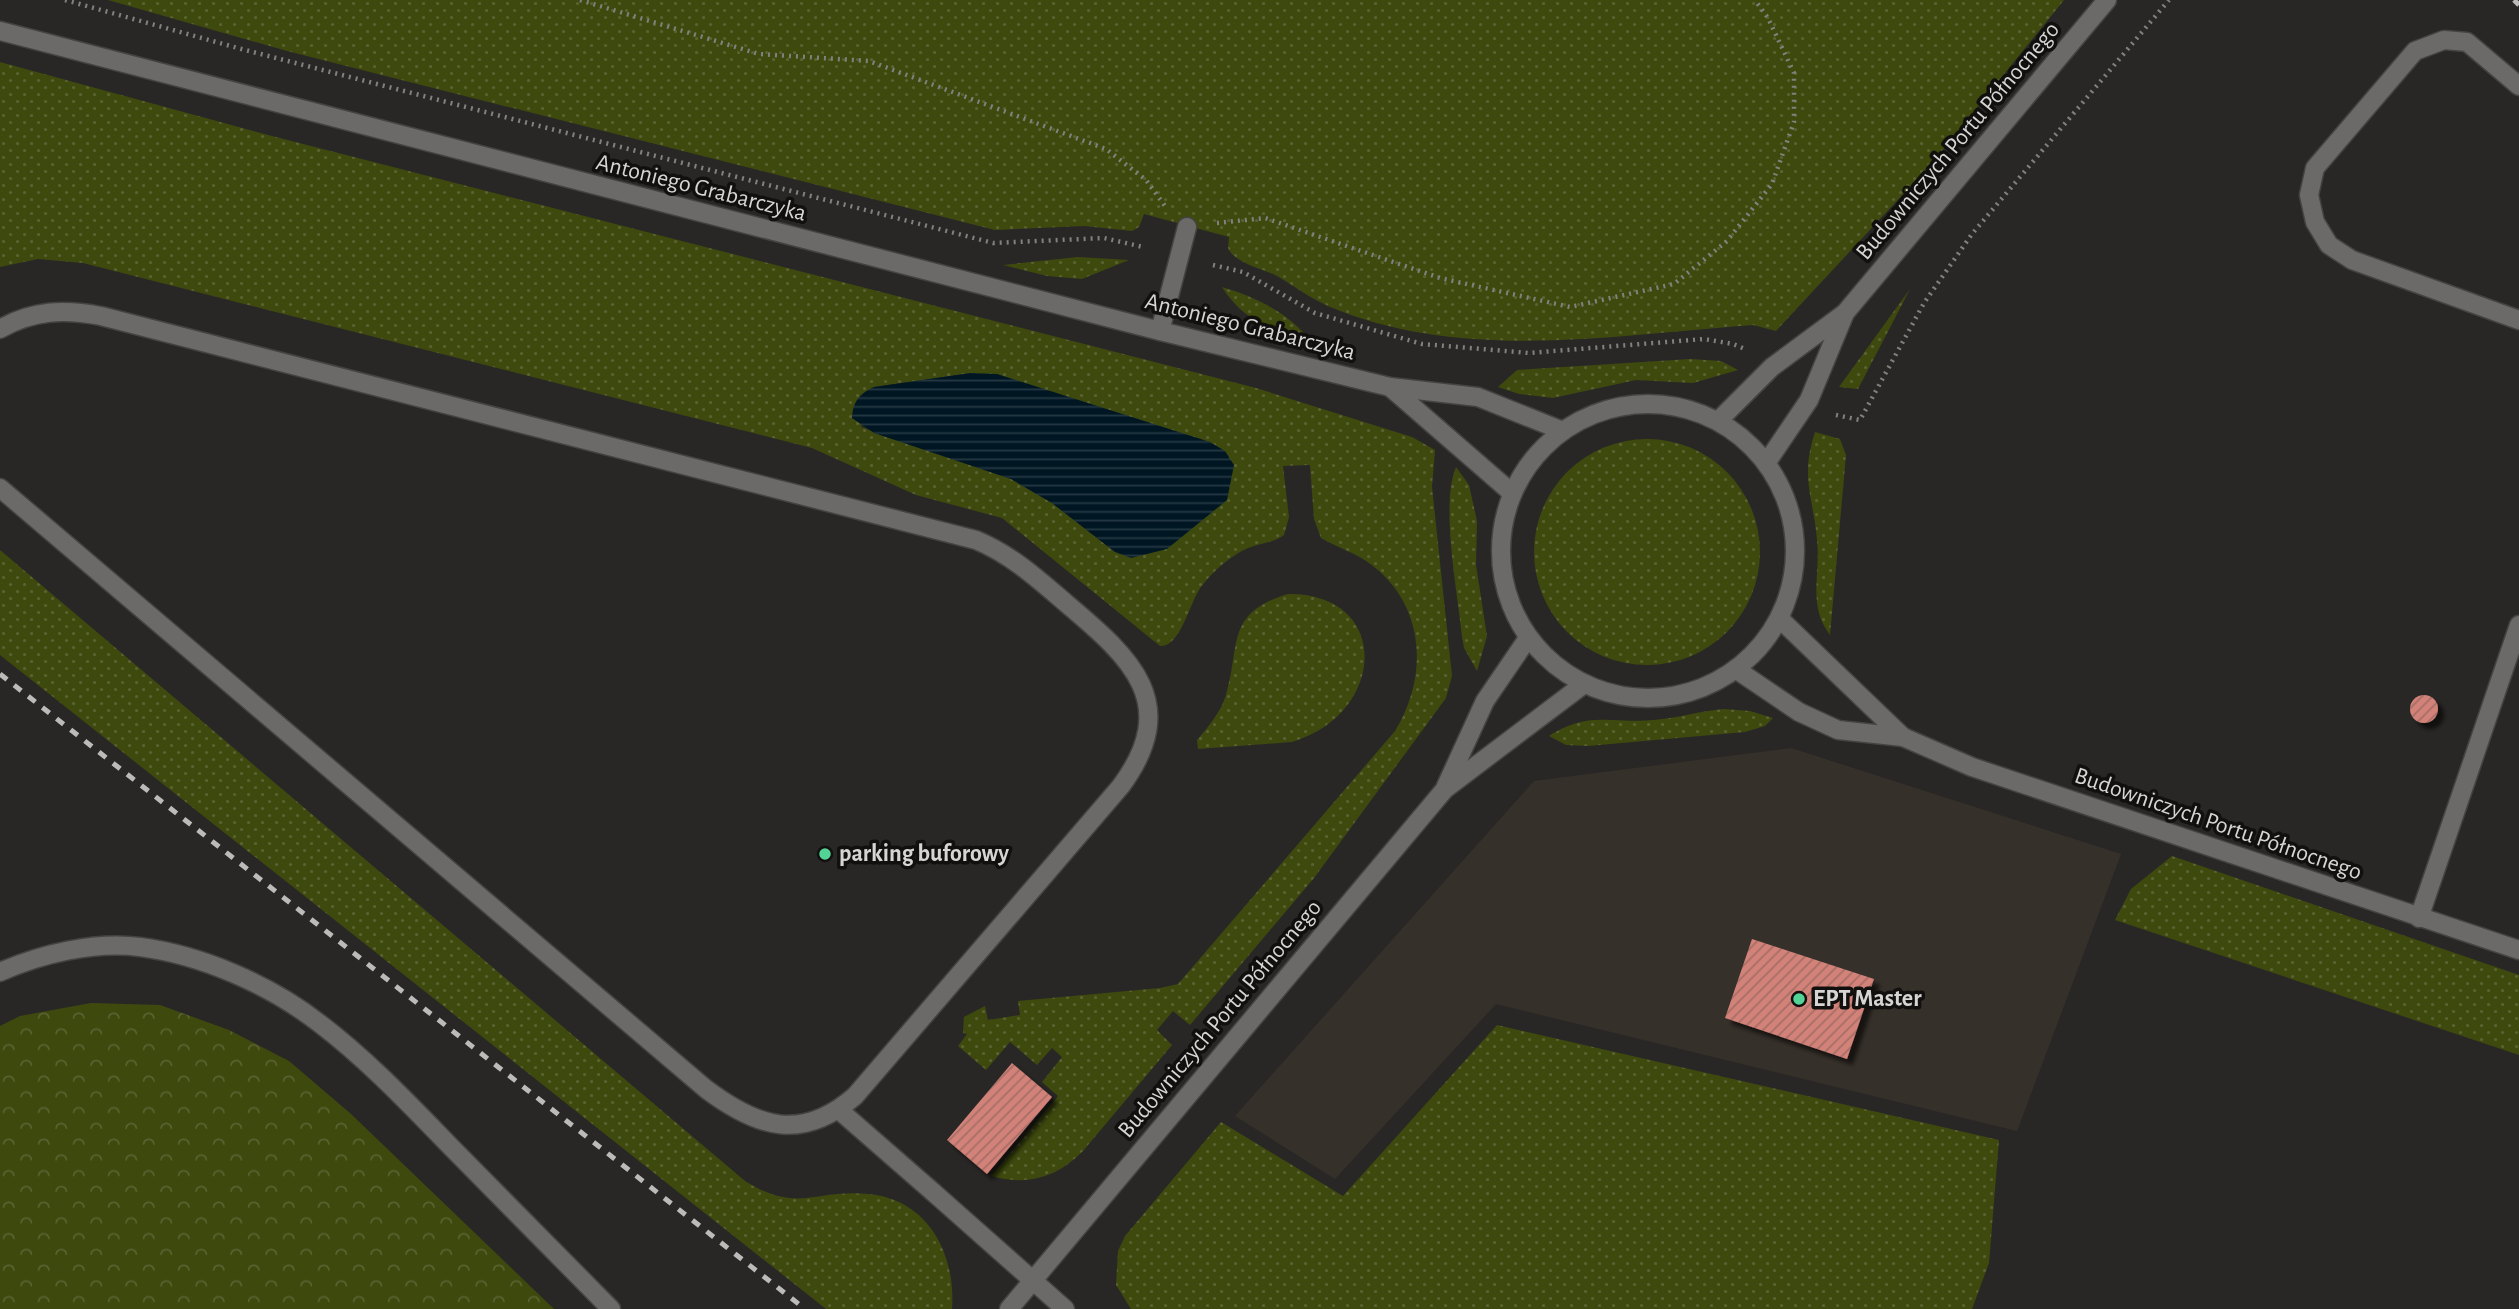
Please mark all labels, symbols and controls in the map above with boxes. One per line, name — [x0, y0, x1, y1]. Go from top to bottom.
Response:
street label: Budowniczych Portu Północnego — [1852, 18, 2064, 264]
street label: Antoniego Grabarczyka — [593, 150, 809, 226]
street label: Antoniego Grabarczyka — [1142, 289, 1358, 365]
street label: Budowniczych Portu Północnego — [2071, 763, 2365, 885]
place label: parking buforowy — [839, 842, 1009, 866]
marker: parking buforowy — [817, 846, 833, 862]
street label: Budowniczych Portu Północnego — [1114, 896, 1326, 1142]
place label: EPT Master — [1813, 987, 1922, 1011]
marker: EPT Master — [1791, 991, 1807, 1007]

